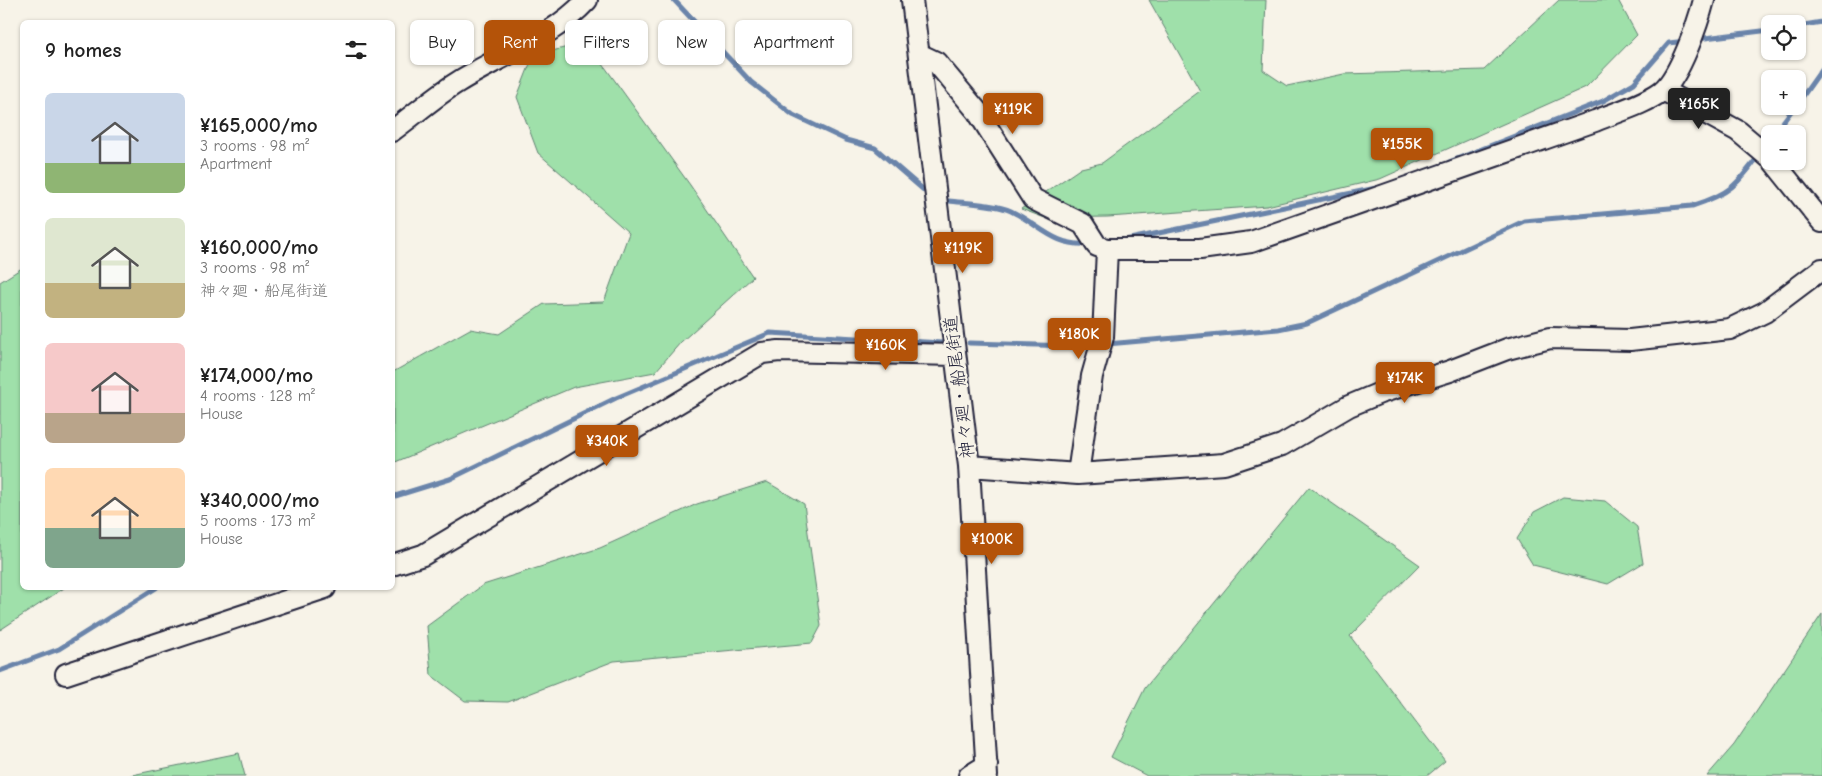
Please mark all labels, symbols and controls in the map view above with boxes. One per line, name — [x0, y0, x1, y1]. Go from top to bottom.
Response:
map controls — [1761, 15, 1806, 170]
button: locate — [1761, 15, 1806, 60]
chip: Buy — [410, 20, 474, 65]
chip: Rent — [484, 20, 555, 65]
chip: Filters — [565, 20, 648, 65]
chip: New — [658, 20, 725, 65]
chip: Apartment — [735, 20, 852, 65]
icon: filters — [342, 36, 370, 64]
text: 9 homes — [45, 38, 121, 62]
button: + — [1761, 70, 1806, 115]
pin: ¥165K — [1664, 88, 1734, 130]
pin: ¥119K — [978, 92, 1048, 135]
text: ¥165K — [1679, 95, 1719, 113]
text: ¥119K — [994, 100, 1032, 118]
icon: home — [85, 113, 145, 173]
text: ¥165,000/mo — [200, 113, 318, 137]
button: − — [1761, 125, 1806, 170]
pin: ¥155K — [1367, 128, 1437, 170]
text: ¥155K — [1382, 135, 1422, 153]
text: 3 rooms · 98 m² — [200, 137, 309, 155]
text: Apartment — [200, 155, 272, 173]
pin: ¥119K — [928, 232, 998, 274]
text: ¥160,000/mo — [200, 235, 318, 259]
icon: home — [85, 238, 145, 298]
text: ¥119K — [944, 239, 982, 257]
text: 3 rooms · 98 m² — [200, 259, 309, 277]
text: 神々廻・船尾街道 — [200, 282, 328, 300]
street label: 神々廻・船尾街道 — [940, 314, 979, 460]
pin: ¥180K — [1044, 318, 1114, 360]
text: ¥180K — [1059, 325, 1099, 343]
pin: ¥160K — [851, 328, 921, 371]
text: ¥160K — [866, 336, 906, 354]
pin: ¥174K — [1370, 362, 1440, 404]
icon: home — [85, 363, 145, 423]
text: ¥174,000/mo — [200, 363, 313, 387]
text: ¥174K — [1387, 369, 1423, 387]
text: 4 rooms · 128 m² — [200, 387, 315, 405]
text: House — [200, 405, 243, 423]
pin: ¥340K — [572, 424, 642, 467]
text: ¥340K — [586, 432, 628, 450]
icon: home — [85, 488, 145, 548]
text: ¥340,000/mo — [200, 488, 319, 512]
text: 5 rooms · 173 m² — [200, 512, 315, 530]
pin: ¥100K — [957, 522, 1027, 565]
text: House — [200, 530, 243, 548]
text: ¥100K — [971, 530, 1013, 548]

